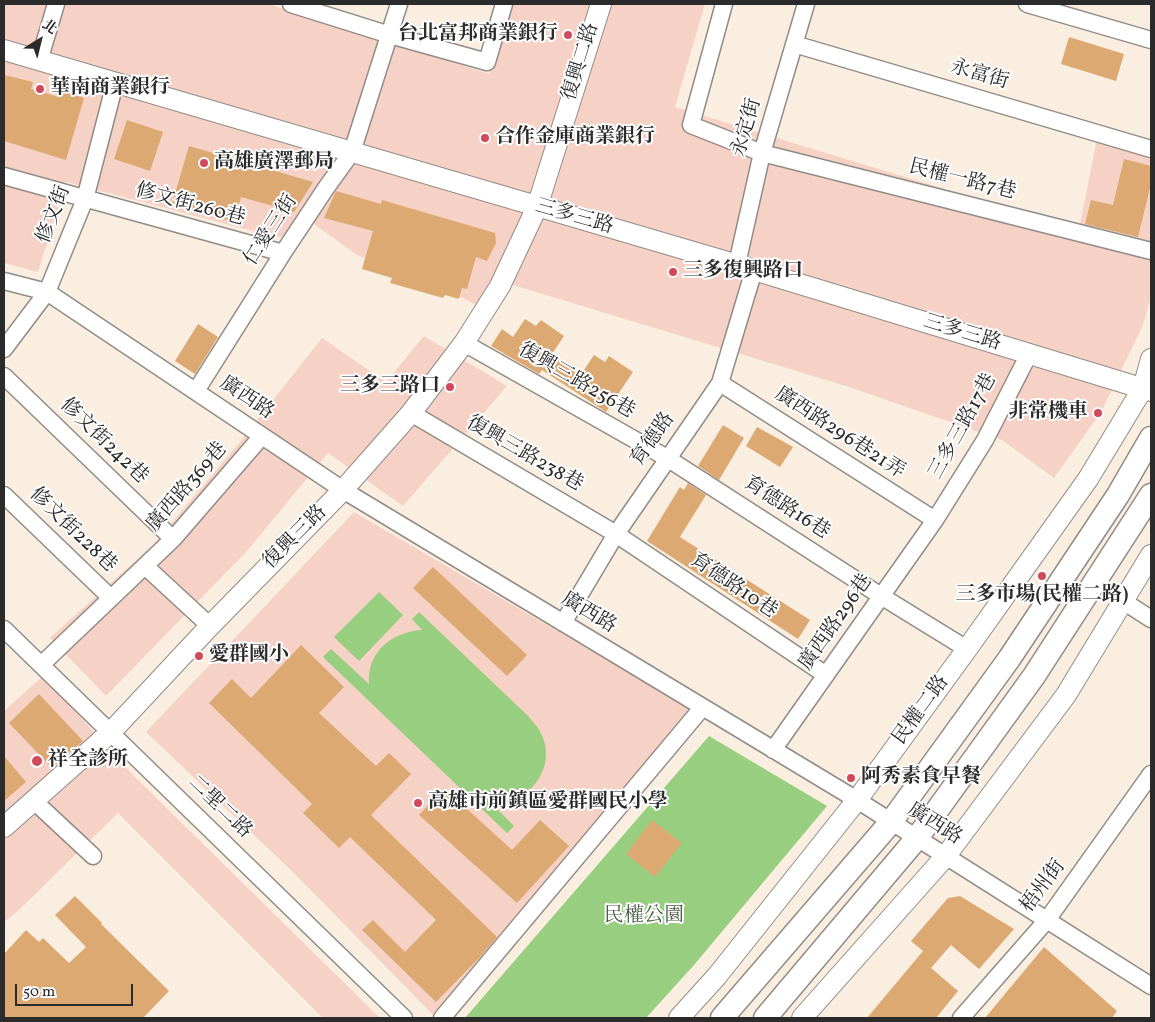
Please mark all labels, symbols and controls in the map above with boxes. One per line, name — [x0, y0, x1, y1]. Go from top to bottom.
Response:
north arrow — [15, 15, 65, 65]
text: 北 — [38, 16, 60, 39]
street label: 復興二路 — [559, 20, 605, 104]
place label: 台北富邦商業銀行 — [398, 23, 558, 47]
marker: 台北富邦商業銀行 — [562, 29, 574, 41]
street label: 永富街 — [947, 56, 1011, 96]
place label: 華南商業銀行 — [50, 77, 170, 101]
marker: 華南商業銀行 — [34, 83, 46, 95]
street label: 永定街 — [728, 96, 768, 160]
place label: 合作金庫商業銀行 — [495, 126, 655, 150]
marker: 合作金庫商業銀行 — [479, 132, 491, 144]
place label: 高雄廣澤郵局 — [214, 151, 334, 175]
street label: 民權一路7巷 — [906, 156, 1018, 206]
marker: 高雄廣澤郵局 — [198, 157, 210, 169]
street label: 修文街260巷 — [132, 180, 248, 232]
street label: 修文街 — [33, 183, 77, 247]
street label: 仁愛三街 — [240, 191, 304, 271]
street label: 三多三路 — [532, 195, 616, 241]
place label: 三多復興路口 — [683, 260, 803, 284]
marker: 三多復興路口 — [667, 266, 679, 278]
street label: 三多三路 — [920, 311, 1004, 357]
street label: 復興三路256巷 — [514, 339, 638, 425]
street label: 三多三路17巷 — [925, 370, 1003, 484]
street label: 廣西路 — [214, 372, 278, 426]
place label: 三多三路口 — [340, 375, 440, 399]
marker: 三多三路口 — [444, 381, 456, 393]
street label: 廣西路296巷21弄 — [769, 383, 909, 485]
street label: 修文街242巷 — [54, 394, 152, 490]
place label: 非常機車 — [1008, 401, 1088, 425]
marker: 非常機車 — [1092, 407, 1104, 419]
street label: 育德路 — [627, 409, 681, 471]
street label: 復興三路238巷 — [461, 412, 587, 498]
street label: 廣西路369巷 — [143, 438, 233, 538]
street label: 育德路16巷 — [738, 472, 834, 546]
street label: 修文街228巷 — [24, 484, 120, 578]
street label: 復興三路 — [259, 501, 333, 575]
street label: 育德路10巷 — [685, 549, 781, 625]
street label: 廣西路296巷 — [795, 570, 879, 676]
marker: 三多市場(民權二路) — [1036, 570, 1048, 582]
place label: 三多市場(民權二路) — [956, 584, 1128, 608]
street label: 廣西路 — [556, 588, 620, 640]
place label: 愛群國小 — [209, 644, 289, 668]
marker: 愛群國小 — [193, 650, 205, 662]
street label: 民權二路 — [889, 672, 955, 750]
place label: 祥全診所 — [48, 749, 128, 773]
marker: 祥全診所 — [30, 754, 44, 768]
place label: 阿秀素食早餐 — [861, 766, 981, 790]
street label: 二聖二路 — [182, 772, 256, 844]
marker: 阿秀素食早餐 — [845, 772, 857, 784]
place label: 高雄市前鎮區愛群國民小學 — [428, 791, 668, 815]
marker: 高雄市前鎮區愛群國民小學 — [412, 797, 424, 809]
street label: 廣西路 — [902, 799, 966, 851]
street label: 梧州街 — [1016, 856, 1072, 918]
park label: 民權公園 — [604, 905, 684, 929]
scale bar — [18, 974, 135, 1006]
text: 50 m — [23, 982, 55, 1003]

